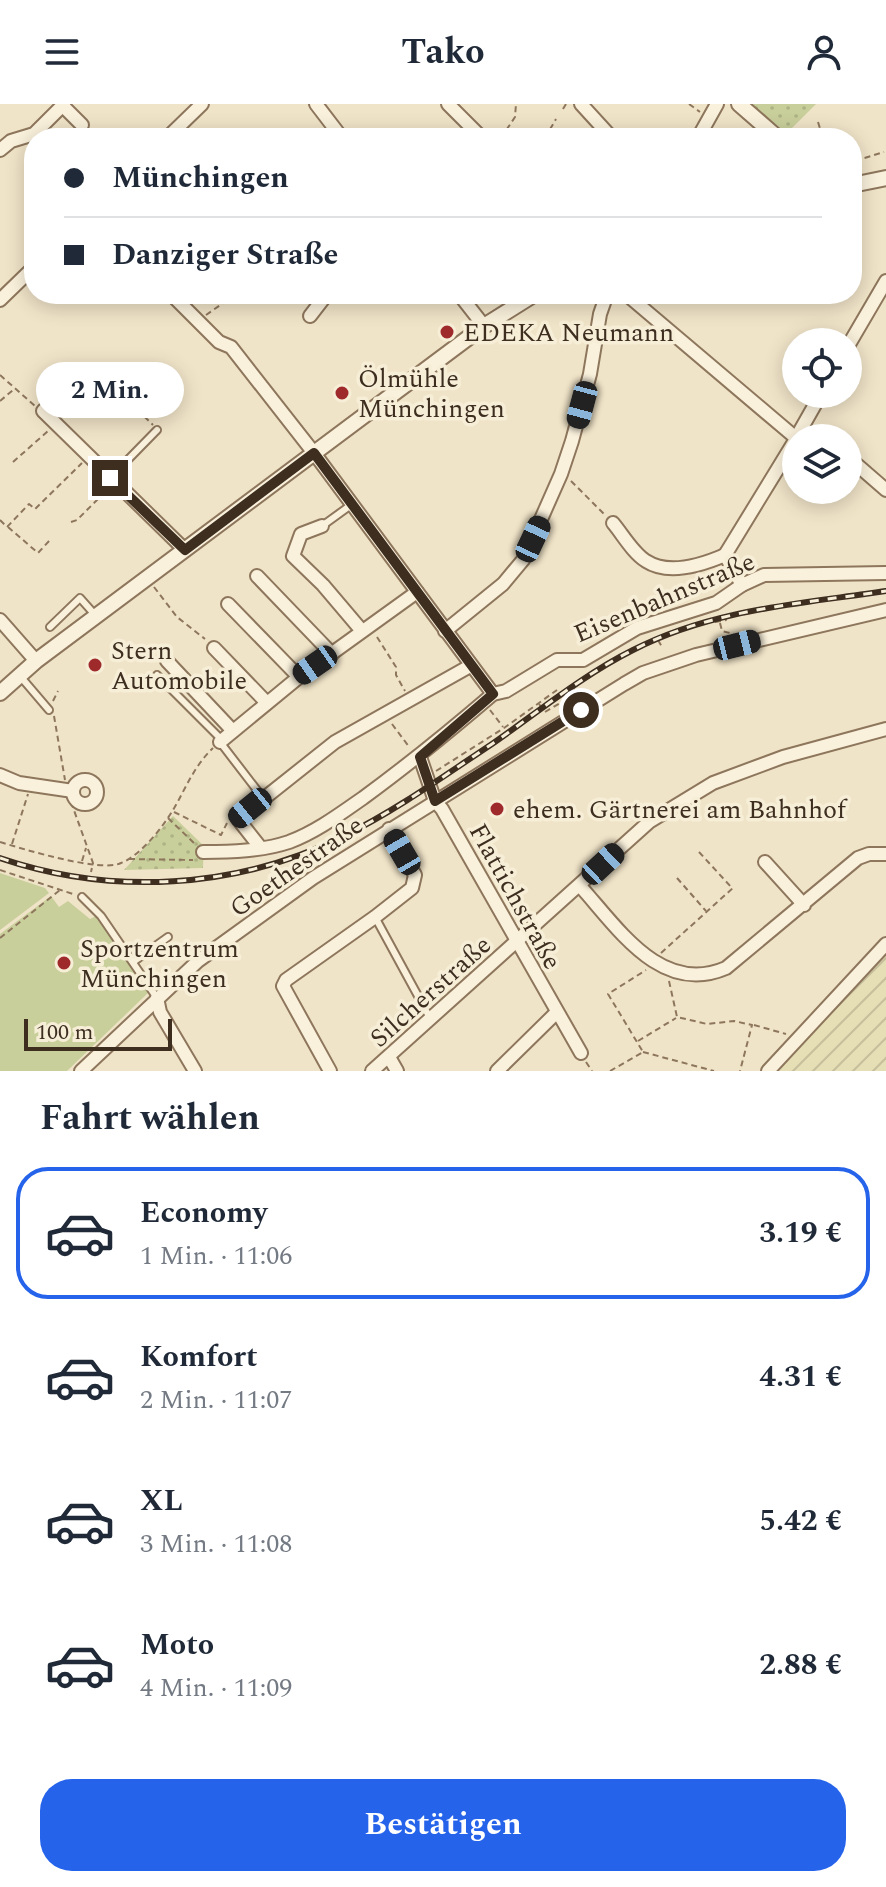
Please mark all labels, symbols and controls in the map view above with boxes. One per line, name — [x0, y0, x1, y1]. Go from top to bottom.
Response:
text: Tako — [401, 25, 485, 80]
icon: menu — [40, 30, 84, 74]
icon: person — [802, 30, 846, 74]
text: Münchingen — [112, 155, 289, 201]
text: Danziger Straße — [112, 232, 338, 278]
place label: EDEKA Neumann — [463, 313, 674, 353]
marker: EDEKA Neumann — [438, 323, 456, 341]
map controls — [782, 328, 862, 504]
button: locate — [782, 328, 862, 408]
place label: Ölmühle Münchingen — [358, 359, 505, 429]
callout: 2 Min. — [36, 362, 184, 418]
text: 2 Min. — [71, 370, 149, 410]
car — [564, 379, 600, 431]
marker: Ölmühle Münchingen — [333, 384, 351, 402]
button: layers — [782, 424, 862, 504]
route end — [92, 460, 128, 496]
car — [512, 512, 554, 566]
street label: Eisenbahnstraße — [568, 542, 761, 654]
car — [711, 628, 763, 662]
place label: Stern Automobile — [111, 631, 247, 701]
car — [288, 641, 342, 689]
marker: Stern Automobile — [86, 656, 104, 674]
route start — [563, 692, 599, 728]
car — [224, 784, 276, 832]
place label: ehem. Gärtnerei am Bahnhof — [513, 790, 848, 830]
marker: ehem. Gärtnerei am Bahnhof — [488, 800, 506, 818]
street label: Goethestraße — [221, 806, 372, 928]
street label: Flattichstraße — [458, 816, 572, 977]
car — [380, 825, 424, 879]
car — [577, 839, 629, 889]
street label: Silcherstraße — [361, 926, 501, 1057]
place label: Sportzentrum Münchingen — [80, 929, 239, 999]
marker: Sportzentrum Münchingen — [55, 954, 73, 972]
scale bar — [24, 1015, 172, 1051]
text: 100 m — [36, 1016, 93, 1049]
text: Fahrt wählen — [40, 1091, 260, 1146]
text: Economy — [140, 1190, 267, 1236]
icon: car — [44, 1197, 116, 1269]
text: 3.19 € — [759, 1210, 842, 1256]
text: 1 Min. · 11:06 — [140, 1236, 292, 1276]
text: Komfort — [140, 1334, 258, 1380]
icon: car — [44, 1341, 116, 1413]
text: 4.31 € — [759, 1354, 842, 1400]
text: 2 Min. · 11:07 — [140, 1380, 292, 1420]
text: XL — [140, 1478, 183, 1524]
icon: car — [44, 1485, 116, 1557]
text: 5.42 € — [759, 1498, 842, 1544]
text: 3 Min. · 11:08 — [140, 1524, 292, 1564]
text: Moto — [140, 1622, 214, 1668]
icon: car — [44, 1629, 116, 1701]
text: 2.88 € — [759, 1642, 842, 1688]
text: 4 Min. · 11:09 — [140, 1668, 292, 1708]
button: Bestätigen — [40, 1779, 846, 1871]

